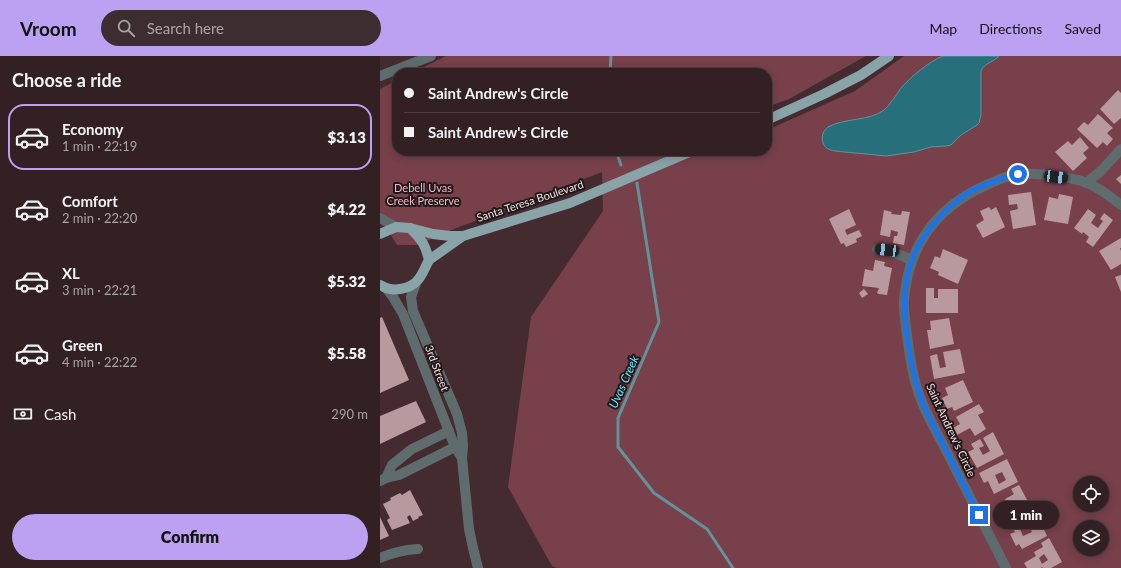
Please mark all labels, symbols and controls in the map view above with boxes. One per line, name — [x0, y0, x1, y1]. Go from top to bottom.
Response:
search box — [101, 10, 381, 46]
text: Vroom — [20, 17, 77, 40]
icon: search — [115, 17, 137, 39]
text: Search here — [147, 19, 224, 37]
text: Map — [930, 20, 957, 37]
text: Directions — [979, 20, 1042, 37]
text: Saved — [1064, 20, 1101, 37]
text: Choose a ride — [12, 69, 121, 91]
text: Saint Andrew's Circle — [428, 84, 569, 102]
icon: car — [14, 119, 50, 155]
text: Economy — [62, 120, 123, 138]
text: Saint Andrew's Circle — [428, 123, 569, 141]
text: $3.13 — [328, 128, 366, 146]
text: 1 min · 22:19 — [62, 138, 137, 154]
route start — [1009, 165, 1027, 183]
car — [1043, 170, 1069, 184]
street label: Santa Teresa Boulevard — [475, 177, 585, 224]
park label: Debell Uvas Creek Preserve — [386, 181, 460, 207]
icon: car — [14, 191, 50, 227]
text: Comfort — [62, 192, 118, 210]
text: $4.22 — [328, 200, 366, 218]
text: 2 min · 22:20 — [62, 210, 137, 226]
car — [874, 243, 900, 257]
icon: car — [14, 263, 50, 299]
text: XL — [62, 264, 80, 282]
text: $5.32 — [328, 272, 366, 290]
text: 3 min · 22:21 — [62, 282, 137, 298]
icon: car — [14, 335, 50, 371]
text: Green — [62, 336, 103, 354]
street label: 3rd Street — [423, 343, 452, 393]
text: $5.58 — [328, 344, 366, 362]
water label: Uvas Creek — [605, 353, 642, 410]
text: 4 min · 22:22 — [62, 354, 137, 370]
street label: Saint Andrew's Circle — [924, 381, 979, 479]
icon: cash — [12, 403, 34, 425]
text: Cash — [44, 405, 76, 423]
text: 290 m — [331, 406, 368, 422]
map controls — [1073, 476, 1109, 556]
button: locate — [1073, 476, 1109, 512]
callout: 1 min — [993, 501, 1059, 529]
route end — [970, 506, 988, 524]
text: 1 min — [1010, 507, 1042, 523]
button: Confirm — [12, 514, 368, 560]
button: layers — [1073, 520, 1109, 556]

